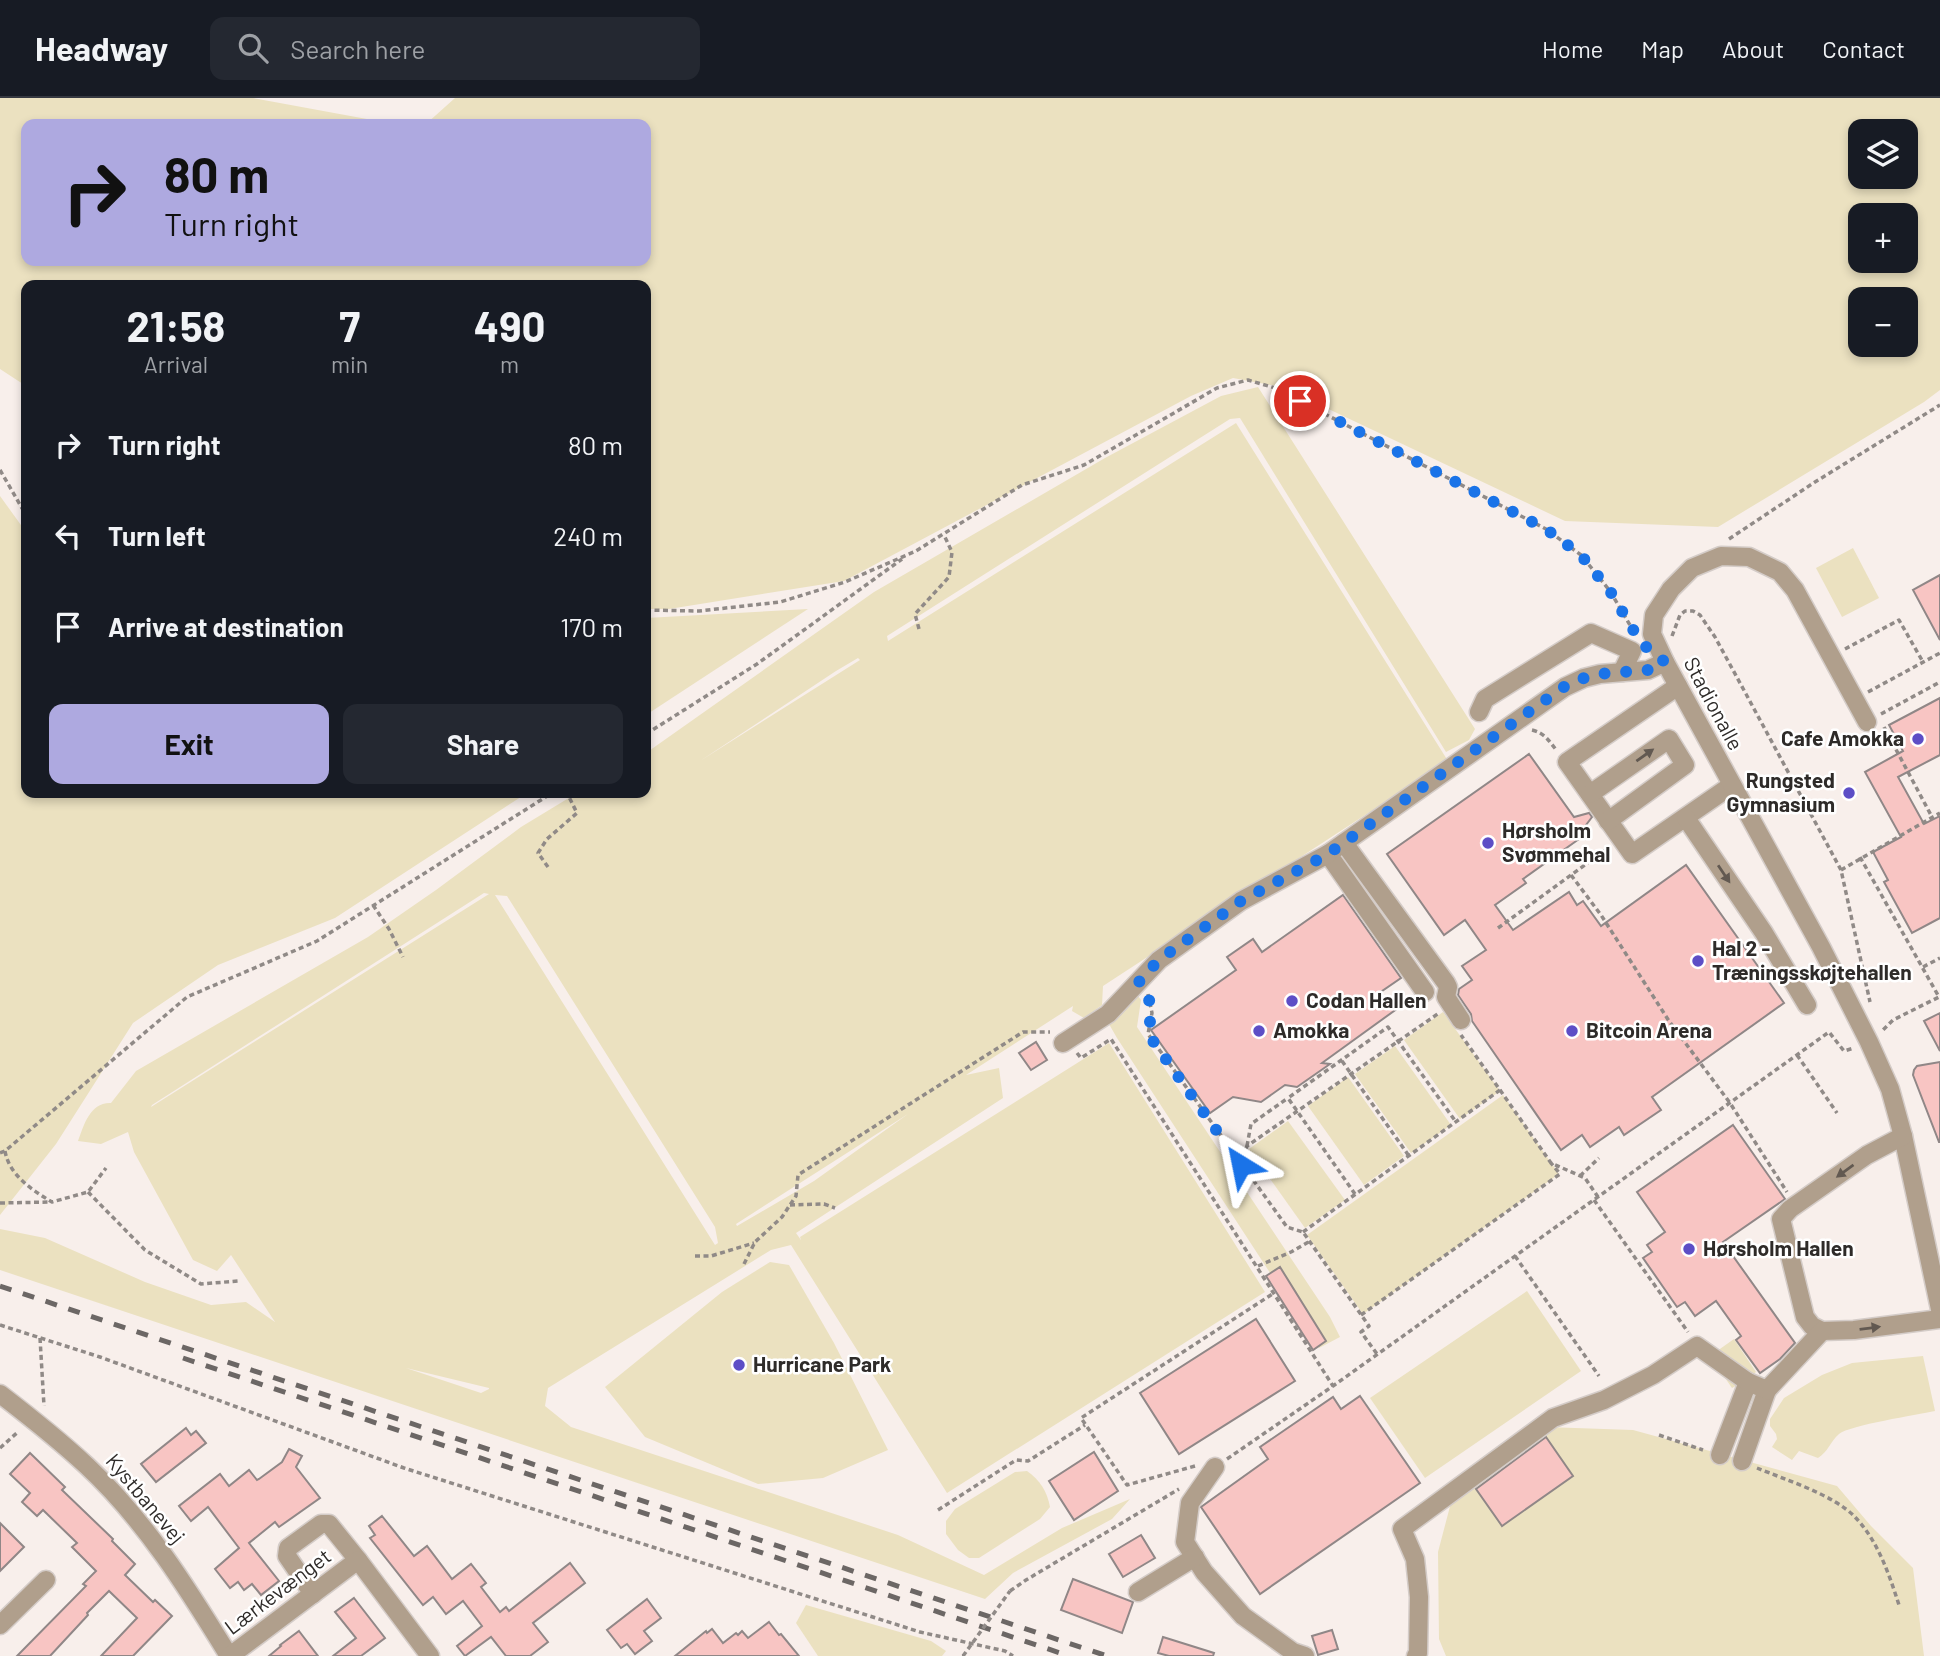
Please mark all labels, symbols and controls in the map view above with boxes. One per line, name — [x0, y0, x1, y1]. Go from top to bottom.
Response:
search box — [210, 17, 700, 80]
text: Headway — [35, 28, 168, 68]
icon: search — [234, 29, 272, 67]
text: Search here — [290, 33, 425, 64]
text: Home — [1542, 34, 1603, 63]
text: Map — [1641, 34, 1684, 63]
text: About — [1722, 34, 1784, 63]
text: Contact — [1822, 34, 1905, 63]
map controls — [1848, 119, 1918, 357]
button: layers — [1848, 119, 1918, 189]
text: 80 m — [164, 144, 269, 203]
icon: right — [49, 147, 140, 238]
button: + — [1848, 203, 1918, 273]
text: Turn right — [164, 204, 299, 242]
button: − — [1848, 287, 1918, 357]
text: 21:58 — [127, 300, 225, 350]
text: 7 — [339, 300, 360, 350]
text: 490 — [474, 300, 545, 350]
text: Arrival — [144, 350, 208, 378]
text: min — [331, 350, 368, 378]
text: m — [500, 350, 519, 378]
pin — [1270, 371, 1330, 431]
icon: arrive — [1281, 382, 1319, 420]
icon: right — [49, 426, 87, 464]
text: Turn right — [108, 429, 221, 460]
text: 80 m — [568, 429, 623, 460]
icon: left — [49, 517, 87, 555]
text: Turn left — [108, 520, 206, 551]
text: 240 m — [553, 520, 623, 551]
icon: arrive — [49, 608, 87, 646]
text: Arrive at destination — [108, 611, 344, 642]
text: 170 m — [560, 611, 623, 642]
street label: Stadionalle — [1679, 652, 1749, 754]
button: Exit — [49, 704, 329, 784]
button: Share — [343, 704, 623, 784]
place label: Cafe Amokka — [1781, 725, 1904, 750]
marker: Cafe Amokka — [1910, 731, 1926, 747]
one-way arrow — [1636, 748, 1654, 762]
place label: Rungsted Gymnasium — [1727, 767, 1835, 816]
marker: Rungsted Gymnasium — [1841, 785, 1857, 801]
place label: Hørsholm Svømmehal — [1502, 817, 1610, 866]
marker: Hørsholm Svømmehal — [1480, 835, 1496, 851]
one-way arrow — [1718, 865, 1731, 884]
place label: Hal 2 - Træningsskøjtehallen — [1712, 935, 1912, 984]
marker: Hal 2 - Træningsskøjtehallen — [1690, 953, 1706, 969]
place label: Codan Hallen — [1306, 987, 1427, 1012]
marker: Codan Hallen — [1284, 993, 1300, 1009]
place label: Amokka — [1273, 1017, 1349, 1042]
place label: Bitcoin Arena — [1586, 1017, 1712, 1042]
marker: Amokka — [1251, 1023, 1267, 1039]
marker: Bitcoin Arena — [1564, 1023, 1580, 1039]
position arrow — [1204, 1128, 1278, 1202]
one-way arrow — [1836, 1164, 1854, 1178]
place label: Hørsholm Hallen — [1703, 1235, 1854, 1260]
marker: Hørsholm Hallen — [1681, 1241, 1697, 1257]
one-way arrow — [1859, 1323, 1881, 1334]
place label: Hurricane Park — [753, 1351, 891, 1376]
marker: Hurricane Park — [731, 1357, 747, 1373]
street label: Kystbanevej — [101, 1448, 191, 1548]
street label: Lærkevænget — [219, 1543, 335, 1639]

